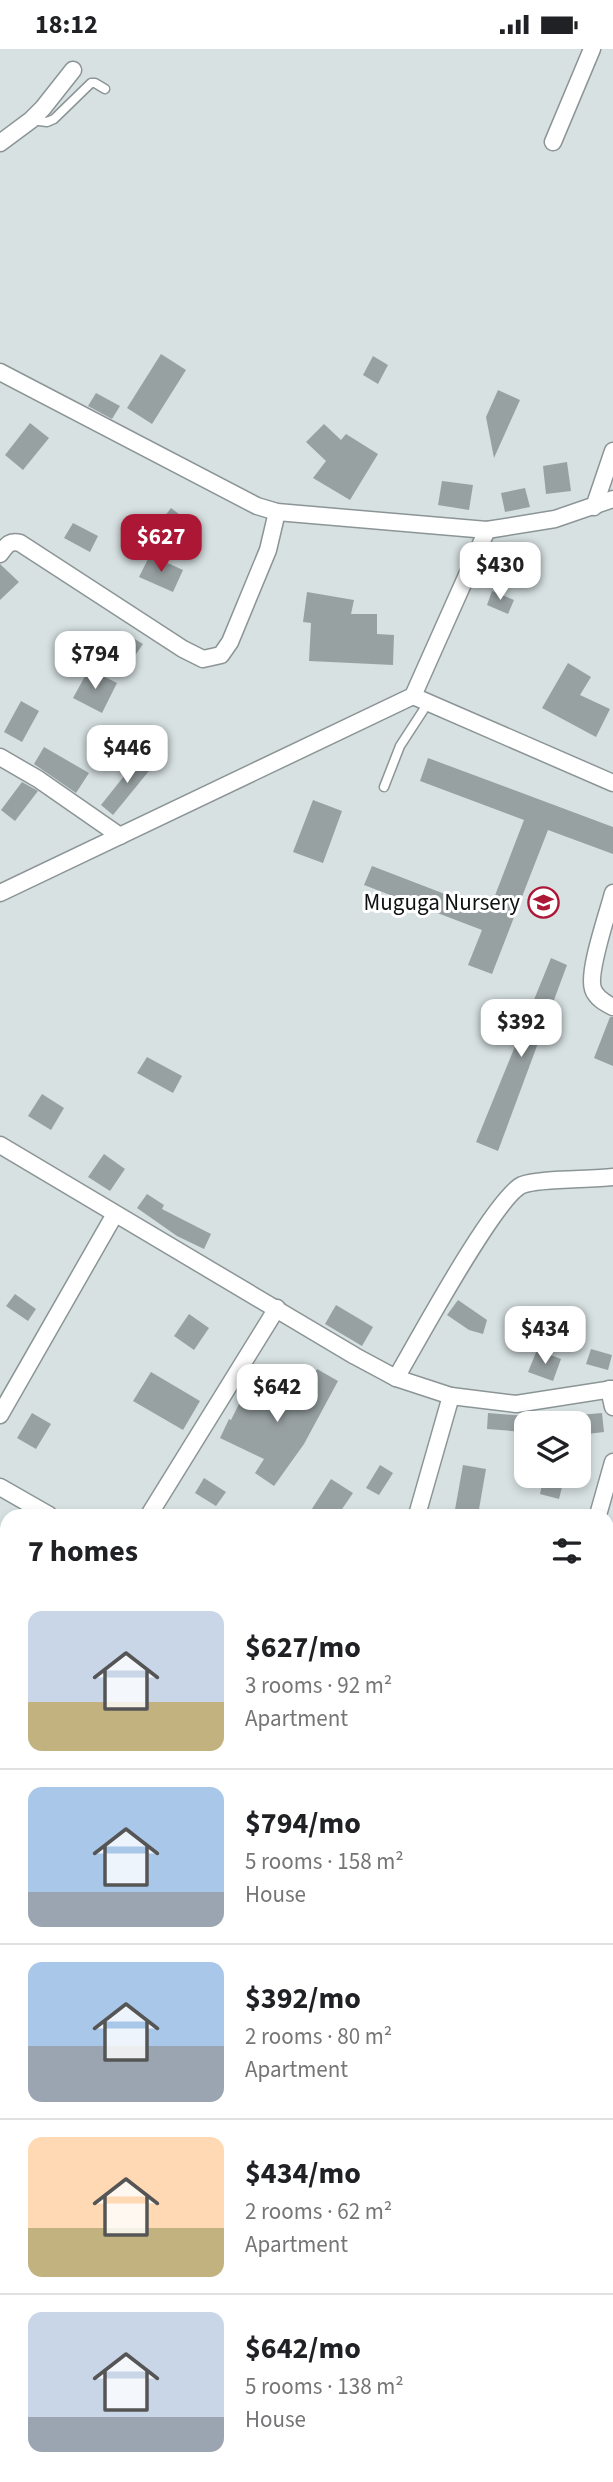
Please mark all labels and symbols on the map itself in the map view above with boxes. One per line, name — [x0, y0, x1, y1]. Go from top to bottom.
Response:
pin: $627 — [120, 515, 202, 574]
pin: $430 — [459, 543, 541, 602]
pin: $794 — [54, 631, 136, 691]
pin: $446 — [86, 725, 168, 785]
school or university icon: Muguga Nursery — [526, 885, 560, 919]
place label: Muguga Nursery — [364, 886, 520, 919]
pin: $392 — [480, 999, 562, 1059]
pin: $434 — [504, 1307, 586, 1366]
pin: $642 — [236, 1365, 318, 1424]

